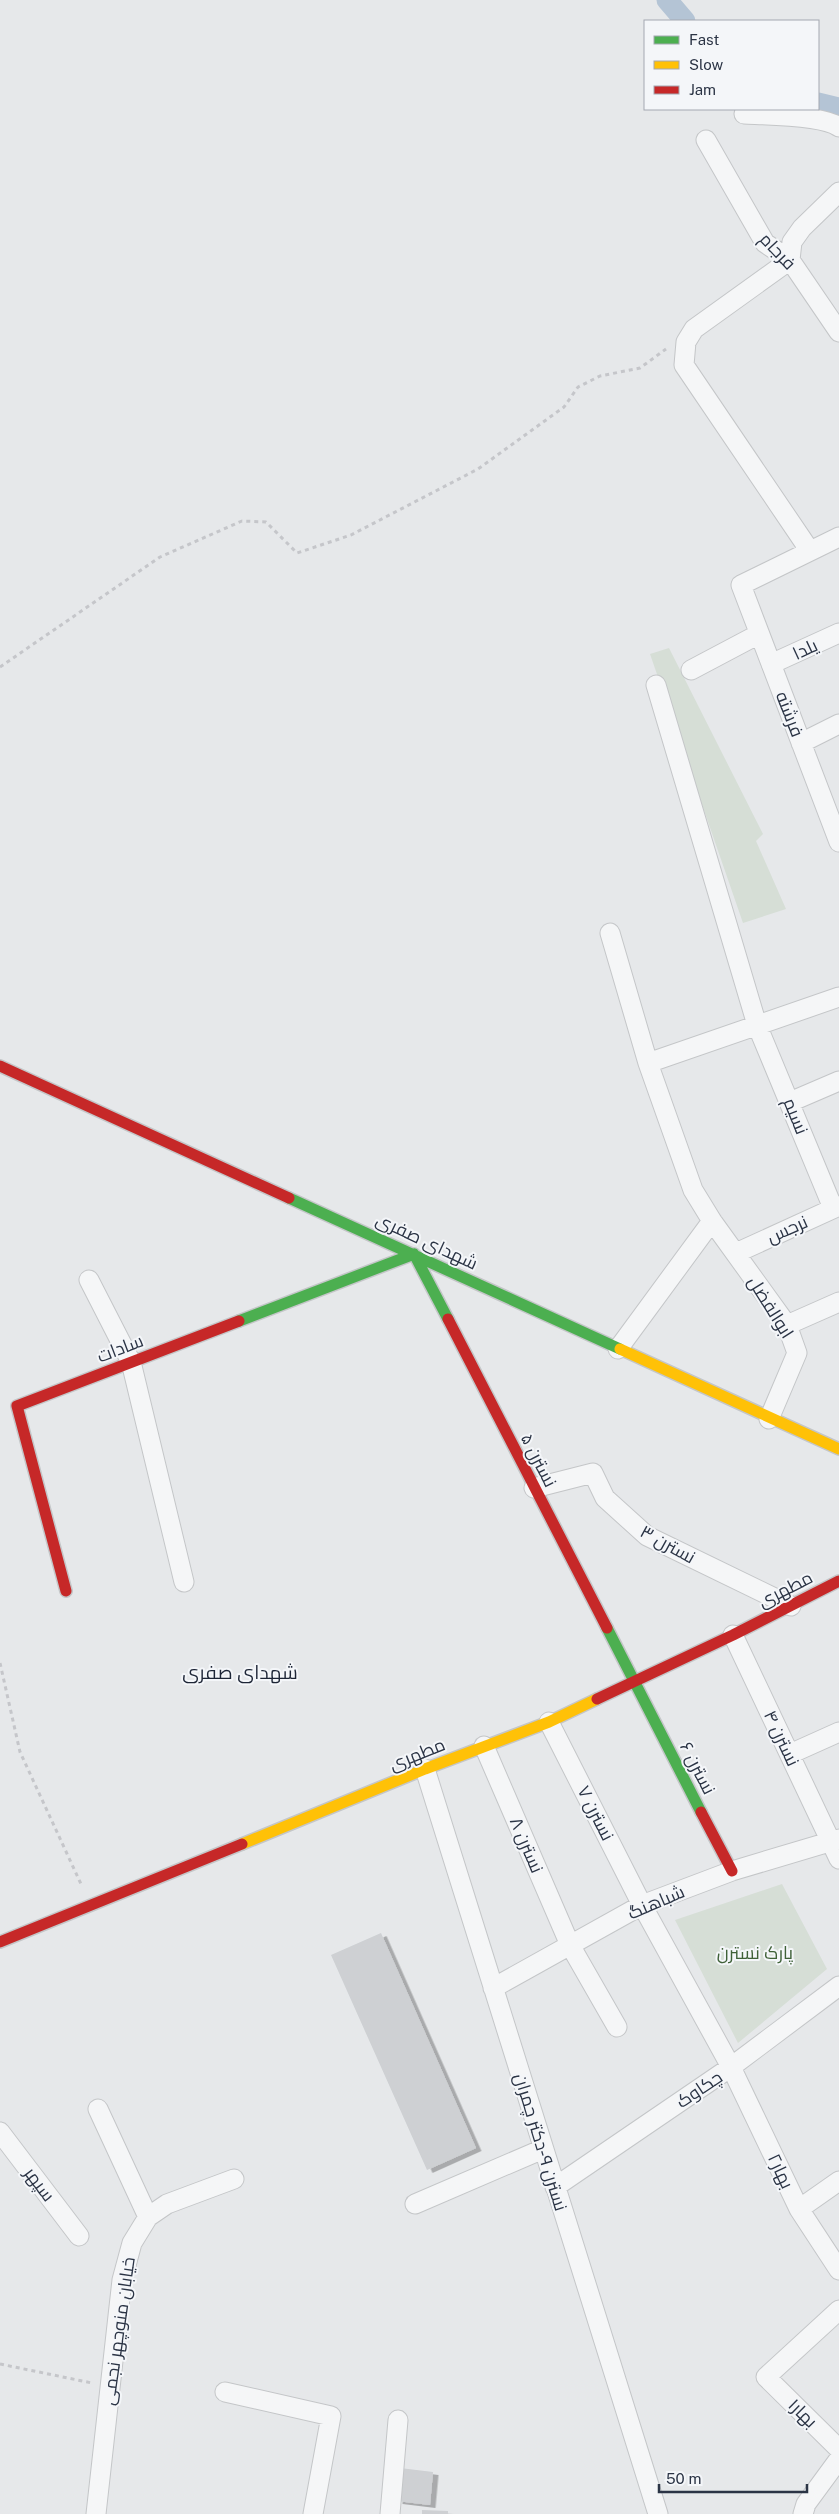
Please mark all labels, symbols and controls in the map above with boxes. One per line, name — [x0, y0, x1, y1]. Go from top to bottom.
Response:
legend — [644, 20, 819, 110]
text: Fast — [689, 31, 719, 48]
text: Slow — [689, 56, 724, 73]
text: Jam — [689, 81, 716, 98]
street label: فرجام — [754, 228, 800, 275]
street label: یلدا — [789, 634, 821, 664]
street label: فرشته — [771, 688, 808, 740]
street label: نسیم — [777, 1095, 813, 1138]
street label: شهدای صفری — [373, 1208, 481, 1275]
street label: نرجس — [763, 1211, 811, 1248]
street label: ابوالفضل — [743, 1272, 798, 1342]
street label: سادات — [94, 1330, 146, 1366]
street label: نسترن ۵ — [516, 1430, 561, 1491]
street label: نسترن ۳ — [636, 1520, 699, 1568]
street label: مطهری — [754, 1566, 816, 1613]
district label: شهدای صفری — [182, 1661, 298, 1684]
street label: نسترن ۴ — [759, 1707, 804, 1770]
street label: مطهری — [386, 1733, 448, 1776]
street label: نسترن ۶ — [675, 1738, 720, 1798]
street label: نسترن ۷ — [572, 1782, 619, 1844]
street label: نسترن ۸ — [505, 1814, 548, 1876]
street label: شباهنگ — [624, 1881, 688, 1923]
park label: پارک نسترن — [717, 1942, 793, 1965]
street label: چکاوک — [672, 2066, 727, 2114]
street label: نسترن ۹-دکتر چمران — [508, 2071, 572, 2214]
street label: بهار۲ — [763, 2150, 798, 2192]
street label: سپهر — [19, 2162, 60, 2206]
street label: خیابان منوچهر نجمی — [97, 2255, 141, 2407]
street label: بهار۱ — [783, 2394, 822, 2433]
scale bar — [659, 2462, 806, 2494]
text: 50 m — [666, 2470, 701, 2487]

